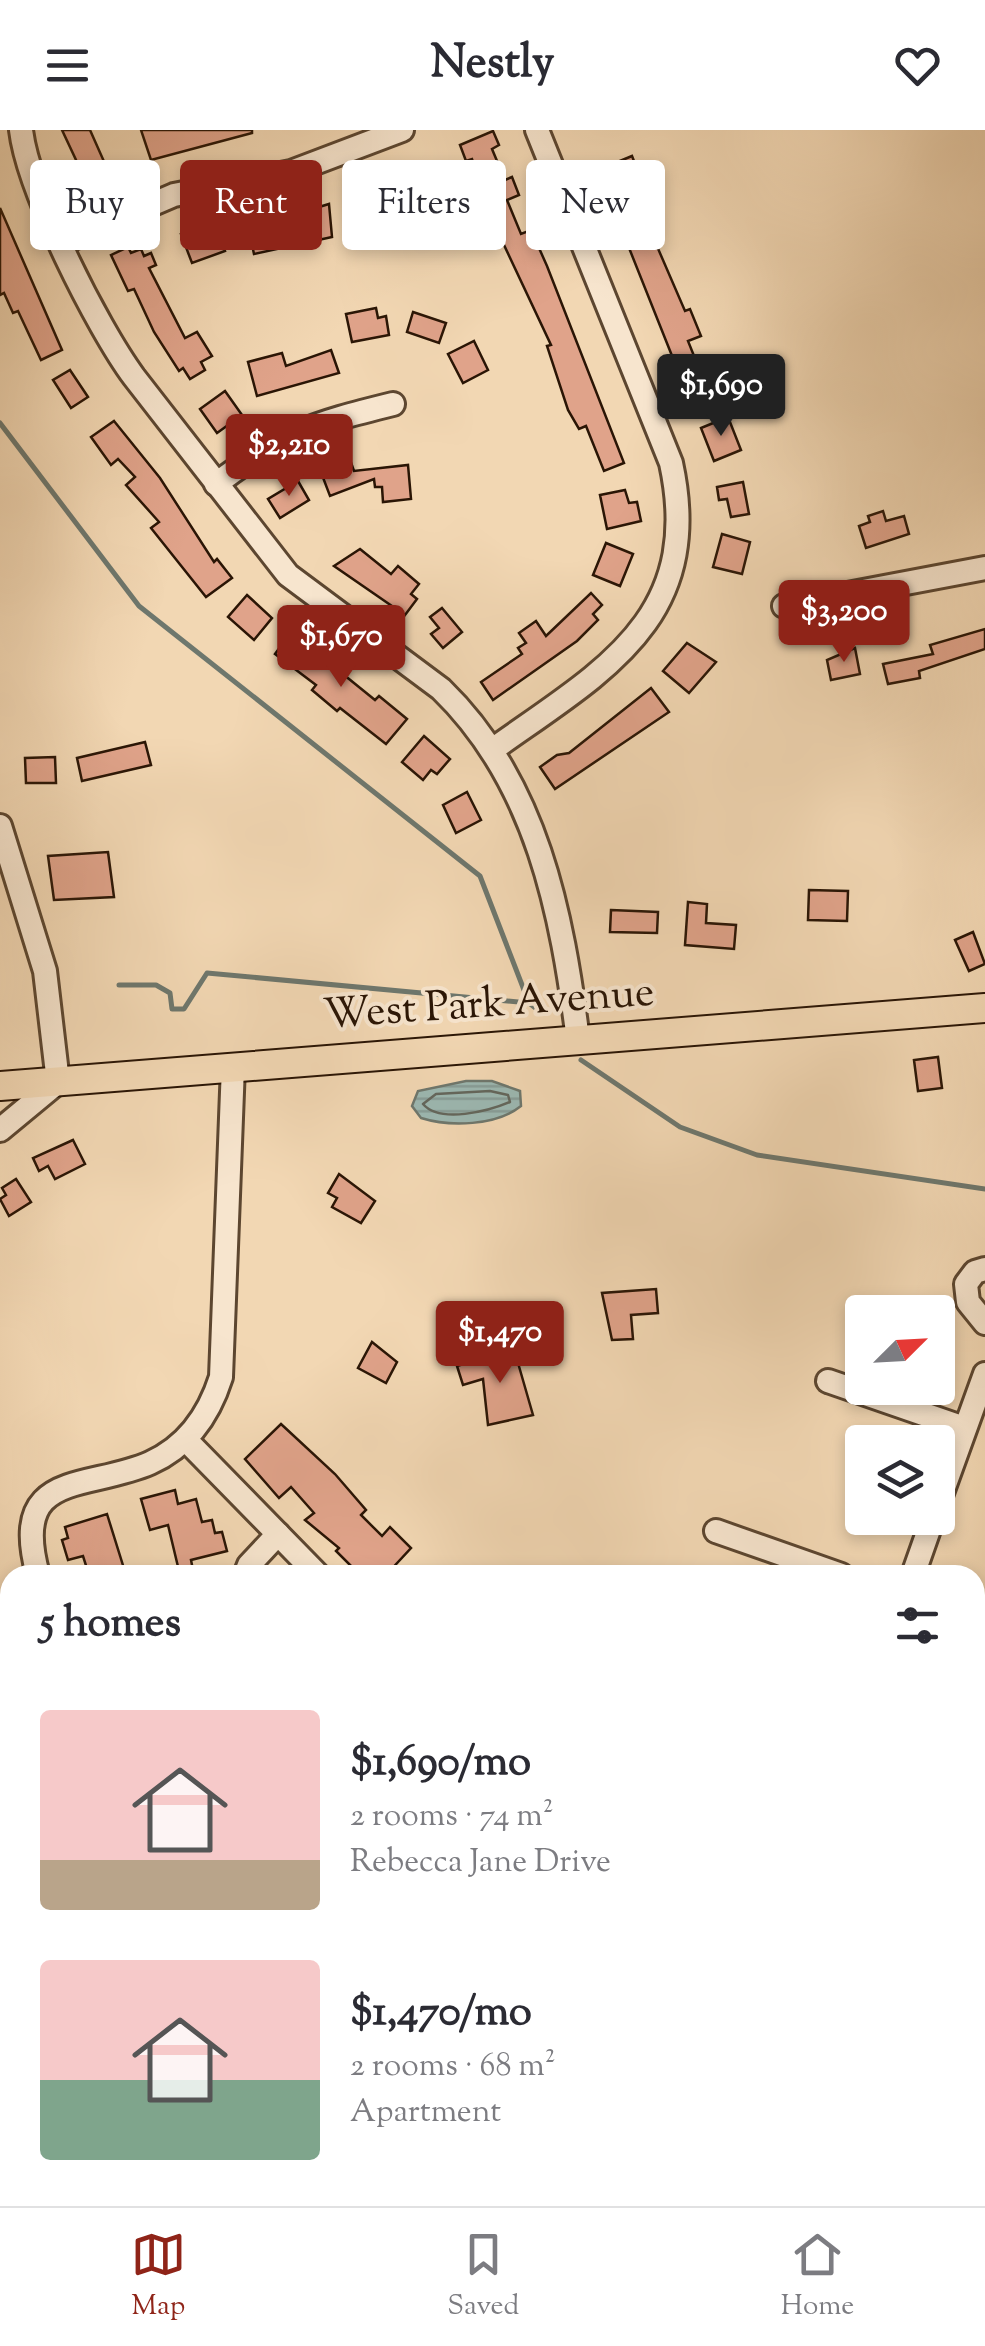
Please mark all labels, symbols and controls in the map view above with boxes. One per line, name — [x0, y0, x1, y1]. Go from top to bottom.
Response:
text: Nestly — [431, 33, 554, 98]
icon: menu — [40, 38, 95, 93]
icon: heart — [890, 38, 945, 93]
chip: Buy — [30, 160, 160, 250]
chip: Rent — [180, 160, 322, 250]
chip: Filters — [342, 160, 506, 250]
chip: New — [526, 160, 665, 250]
pin: $1,690 — [640, 354, 802, 439]
text: $1,690 — [679, 363, 763, 409]
pin: $2,210 — [208, 414, 370, 499]
text: $2,210 — [248, 423, 330, 469]
pin: $3,200 — [763, 580, 925, 665]
text: $3,200 — [801, 589, 887, 635]
pin: $1,670 — [260, 605, 422, 690]
text: $1,670 — [299, 614, 383, 660]
street label: West Park Avenue — [322, 965, 656, 1047]
north arrow — [845, 1295, 955, 1405]
map controls — [845, 1295, 955, 1535]
pin: $1,470 — [419, 1301, 581, 1386]
text: $1,470 — [458, 1310, 542, 1356]
button: layers — [845, 1425, 955, 1535]
text: 5 homes — [40, 1595, 181, 1655]
icon: filters — [890, 1598, 945, 1653]
text: $1,690/mo — [350, 1734, 531, 1794]
icon: home — [120, 1750, 240, 1870]
text: 2 rooms · 74 m² — [350, 1794, 554, 1840]
text: Rebecca Jane Drive — [350, 1840, 611, 1886]
text: $1,470/mo — [350, 1984, 532, 2044]
icon: home — [120, 2000, 240, 2120]
text: 2 rooms · 68 m² — [350, 2044, 556, 2090]
text: Apartment — [350, 2090, 501, 2136]
tab: Map — [131, 2227, 186, 2327]
tab: Saved — [447, 2227, 519, 2327]
tab: Home — [781, 2227, 854, 2327]

